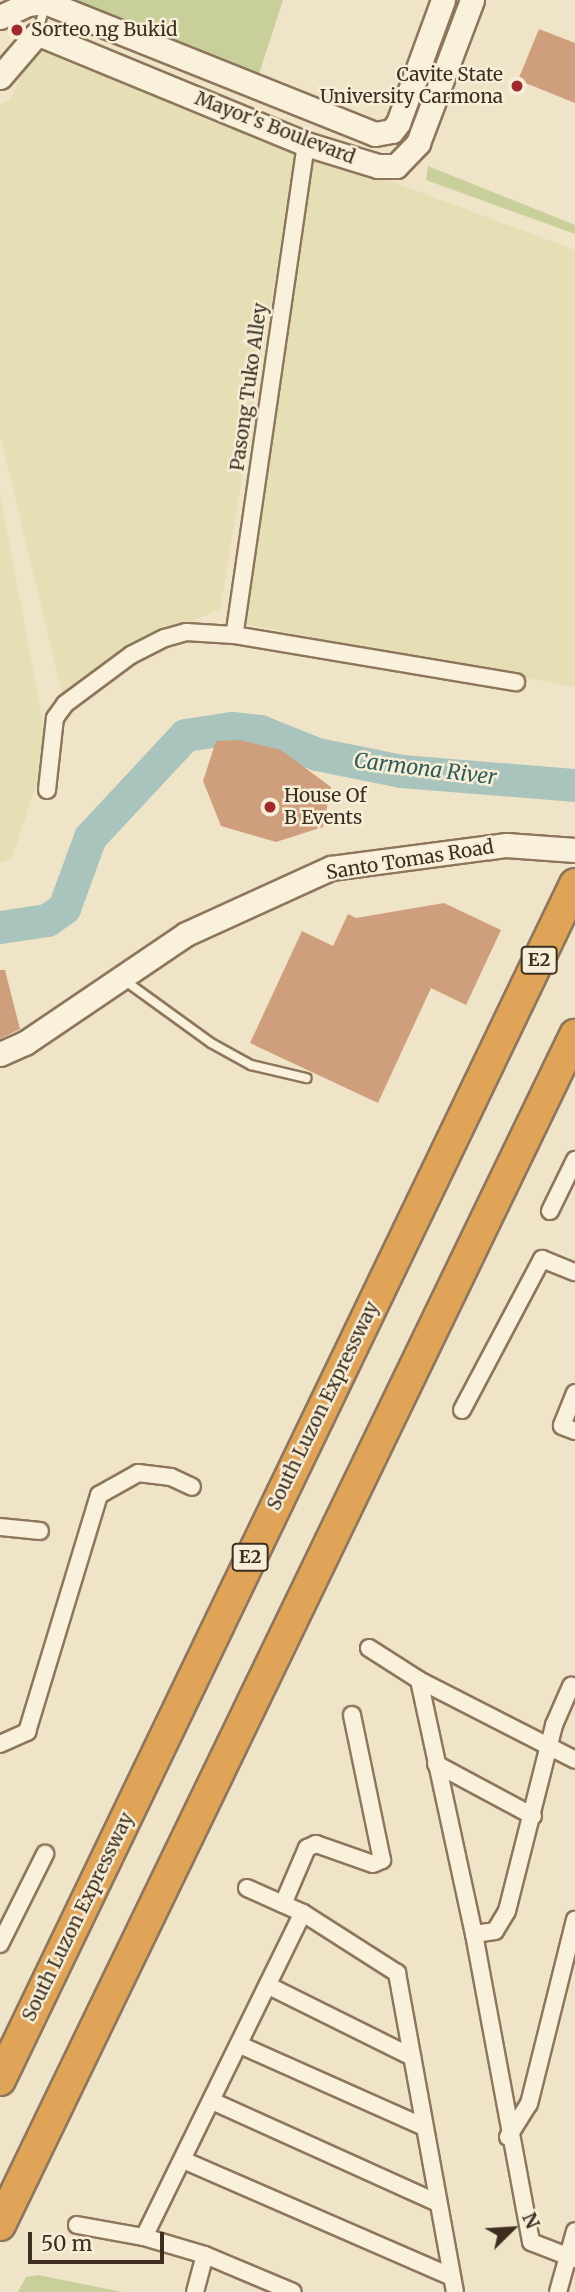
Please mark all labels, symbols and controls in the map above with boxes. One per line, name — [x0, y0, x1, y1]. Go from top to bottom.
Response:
place label: Sorteo ng Bukid — [31, 19, 177, 41]
marker: Sorteo ng Bukid — [9, 22, 25, 38]
place label: Cavite State University Carmona — [320, 64, 503, 108]
marker: Cavite State University Carmona — [509, 78, 525, 94]
street label: Mayor's Boulevard — [192, 87, 358, 169]
street label: Pasong Tuko Alley — [226, 301, 272, 473]
water label: Carmona River — [352, 748, 498, 790]
place label: House Of B Events — [284, 785, 367, 829]
marker: House Of B Events — [262, 799, 278, 815]
street label: Santo Tomas Road — [325, 835, 495, 885]
road number: E2 — [520, 945, 558, 974]
street label: South Luzon Expressway — [262, 1298, 384, 1514]
road number: E2 — [231, 1542, 269, 1572]
street label: South Luzon Expressway — [17, 1809, 139, 2025]
north arrow — [477, 2194, 547, 2264]
text: N — [517, 2209, 545, 2232]
scale bar — [32, 2218, 168, 2262]
text: 50 m — [41, 2230, 92, 2257]

